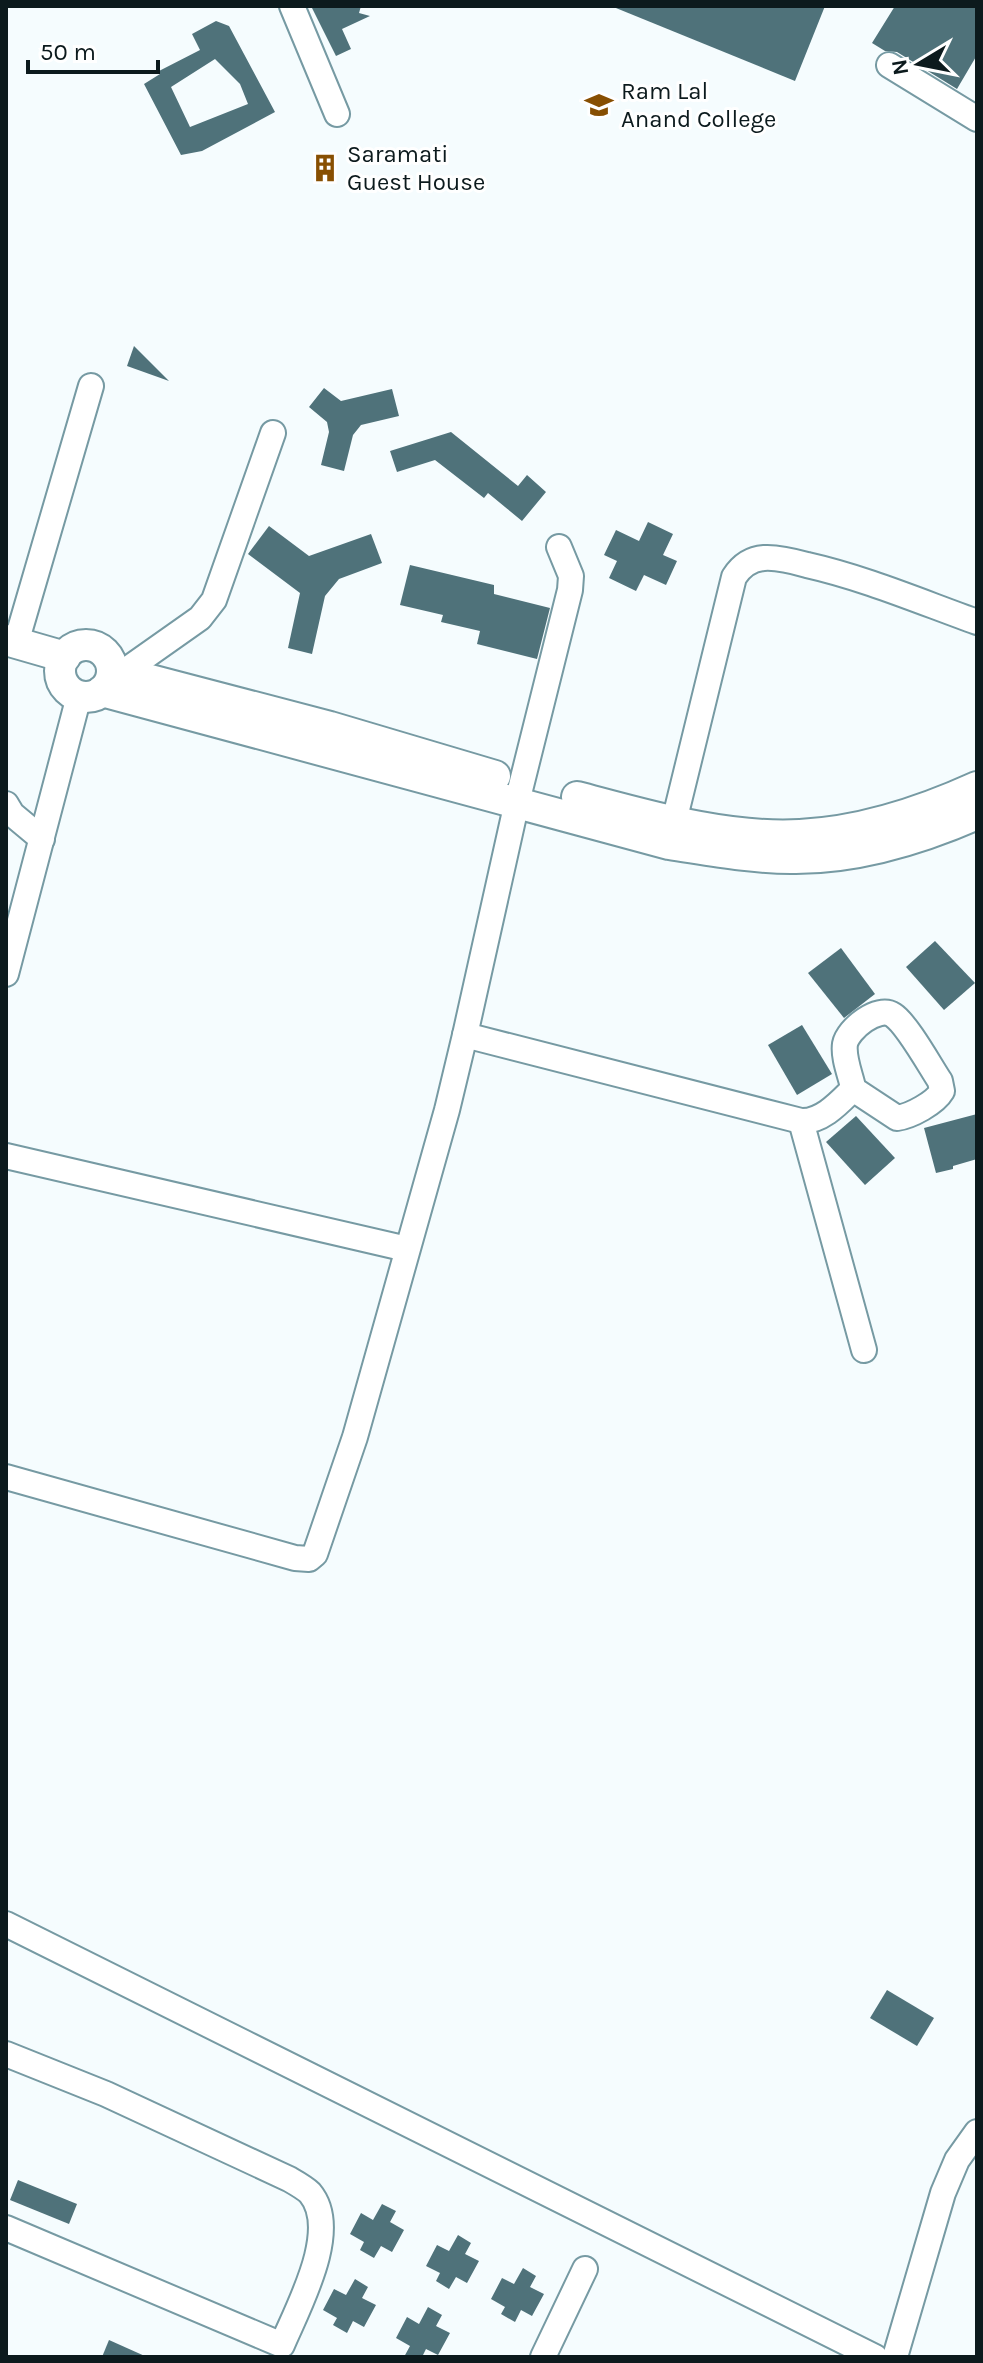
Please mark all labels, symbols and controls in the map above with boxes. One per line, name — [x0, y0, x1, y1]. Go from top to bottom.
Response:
scale bar — [28, 24, 158, 74]
north arrow — [879, 24, 959, 104]
text: 50 m — [40, 38, 96, 66]
text: N — [886, 57, 914, 77]
place label: Ram Lal Anand College — [621, 77, 776, 133]
school or university icon: Ram Lal Anand College — [584, 90, 614, 120]
place label: Saramati Guest House — [347, 140, 485, 196]
building icon: Saramati Guest House — [310, 153, 340, 183]

